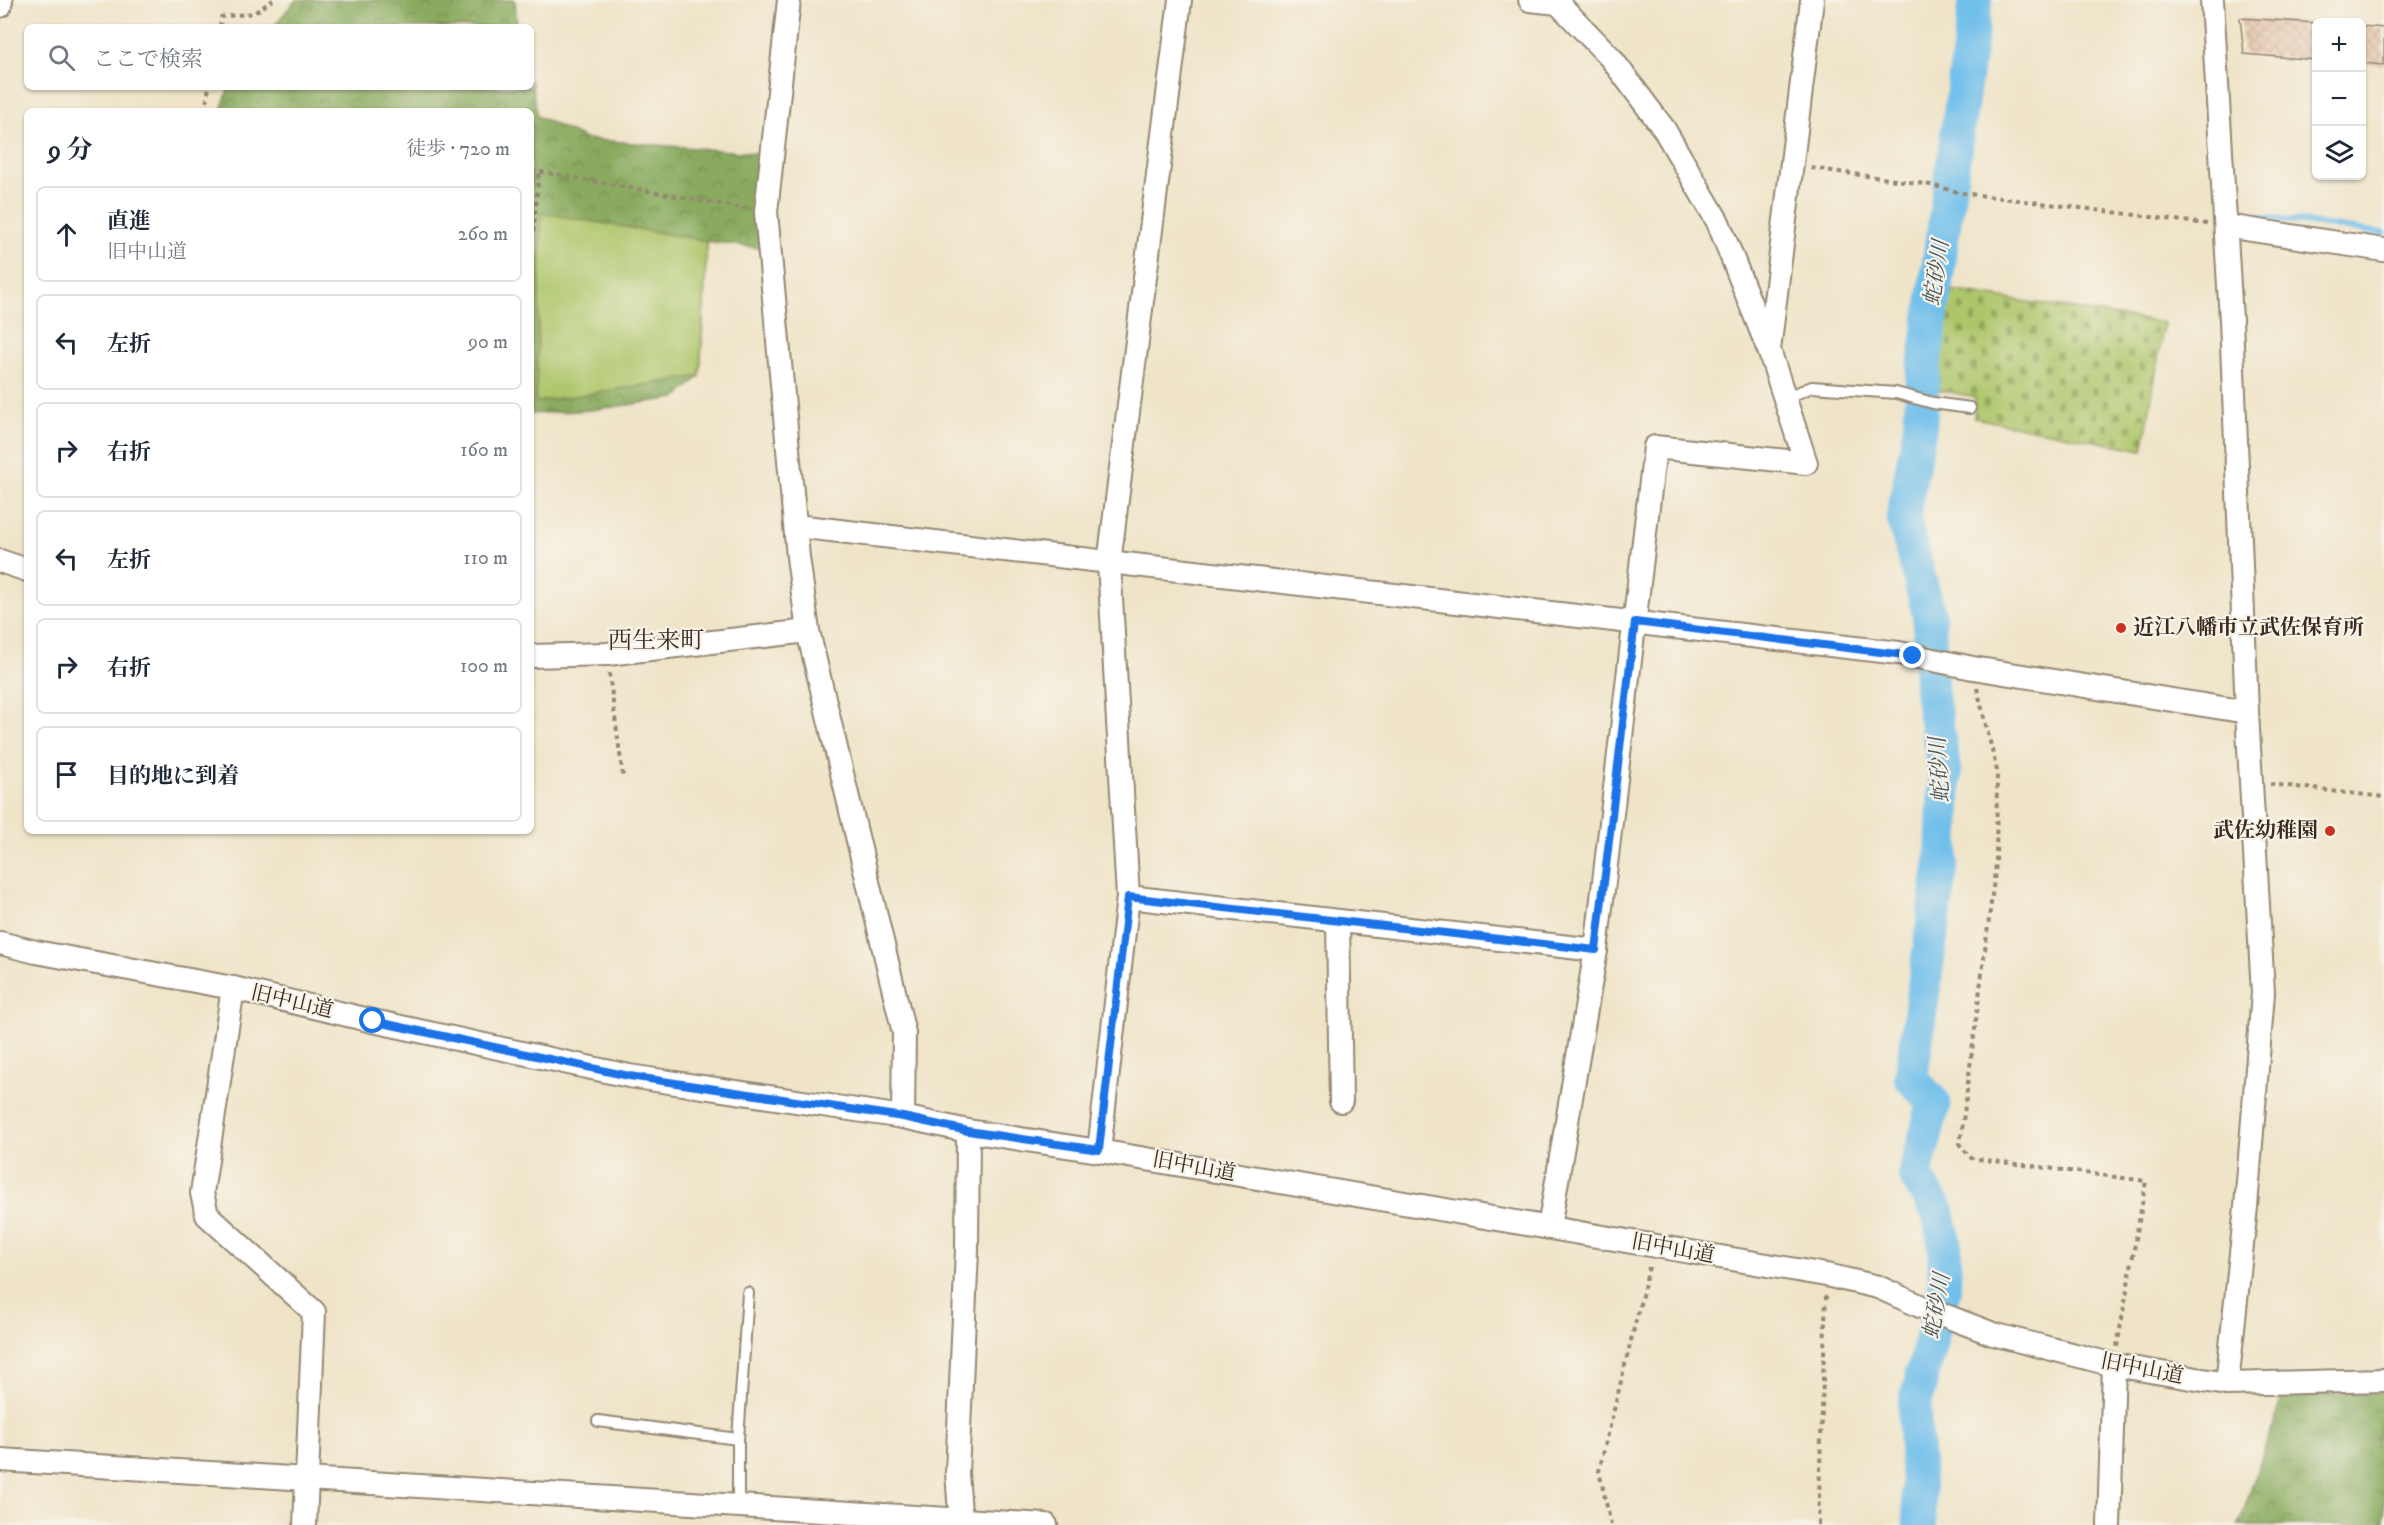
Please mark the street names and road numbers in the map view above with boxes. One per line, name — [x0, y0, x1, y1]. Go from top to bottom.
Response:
street label: 旧中山道 — [248, 980, 336, 1024]
street label: 旧中山道 — [1150, 1147, 1238, 1187]
street label: 旧中山道 — [1629, 1229, 1717, 1269]
street label: 旧中山道 — [2098, 1348, 2186, 1390]

